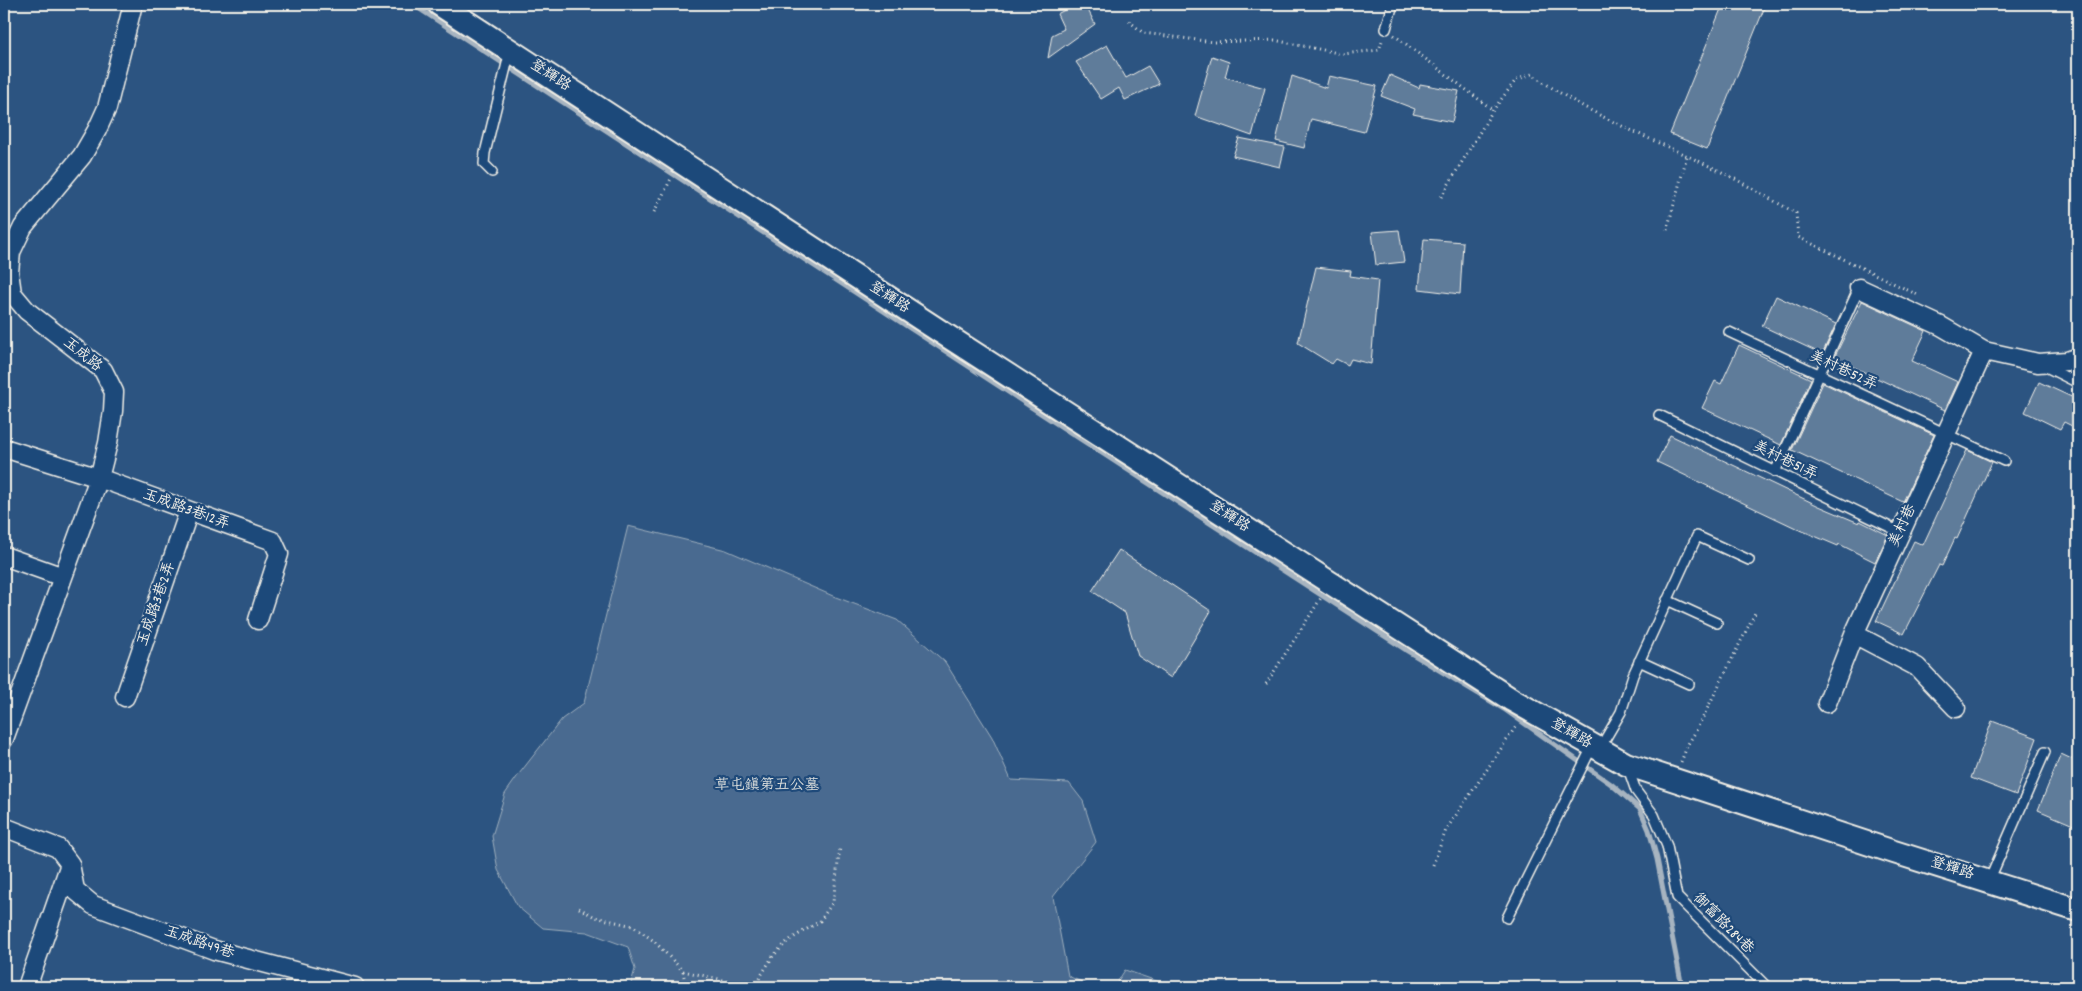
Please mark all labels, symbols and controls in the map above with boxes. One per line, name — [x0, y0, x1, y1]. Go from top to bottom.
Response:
street label: 登輝路 — [525, 55, 575, 97]
street label: 登輝路 — [864, 277, 914, 319]
street label: 玉成路 — [58, 332, 106, 378]
street label: 美村巷52弄 — [1805, 345, 1881, 397]
street label: 美村巷51弄 — [1749, 436, 1821, 486]
street label: 玉成路3巷12弄 — [139, 484, 233, 536]
street label: 登輝路 — [1204, 496, 1254, 538]
street label: 美村巷 — [1884, 501, 1922, 551]
street label: 玉成路3巷2弄 — [132, 559, 182, 649]
street label: 登輝路 — [1546, 713, 1596, 755]
park label: 草屯鎮第五公墓 — [714, 775, 820, 797]
street label: 登輝路 — [1927, 852, 1977, 886]
street label: 御富路284巷 — [1687, 888, 1759, 960]
street label: 玉成路49巷 — [161, 921, 237, 965]

